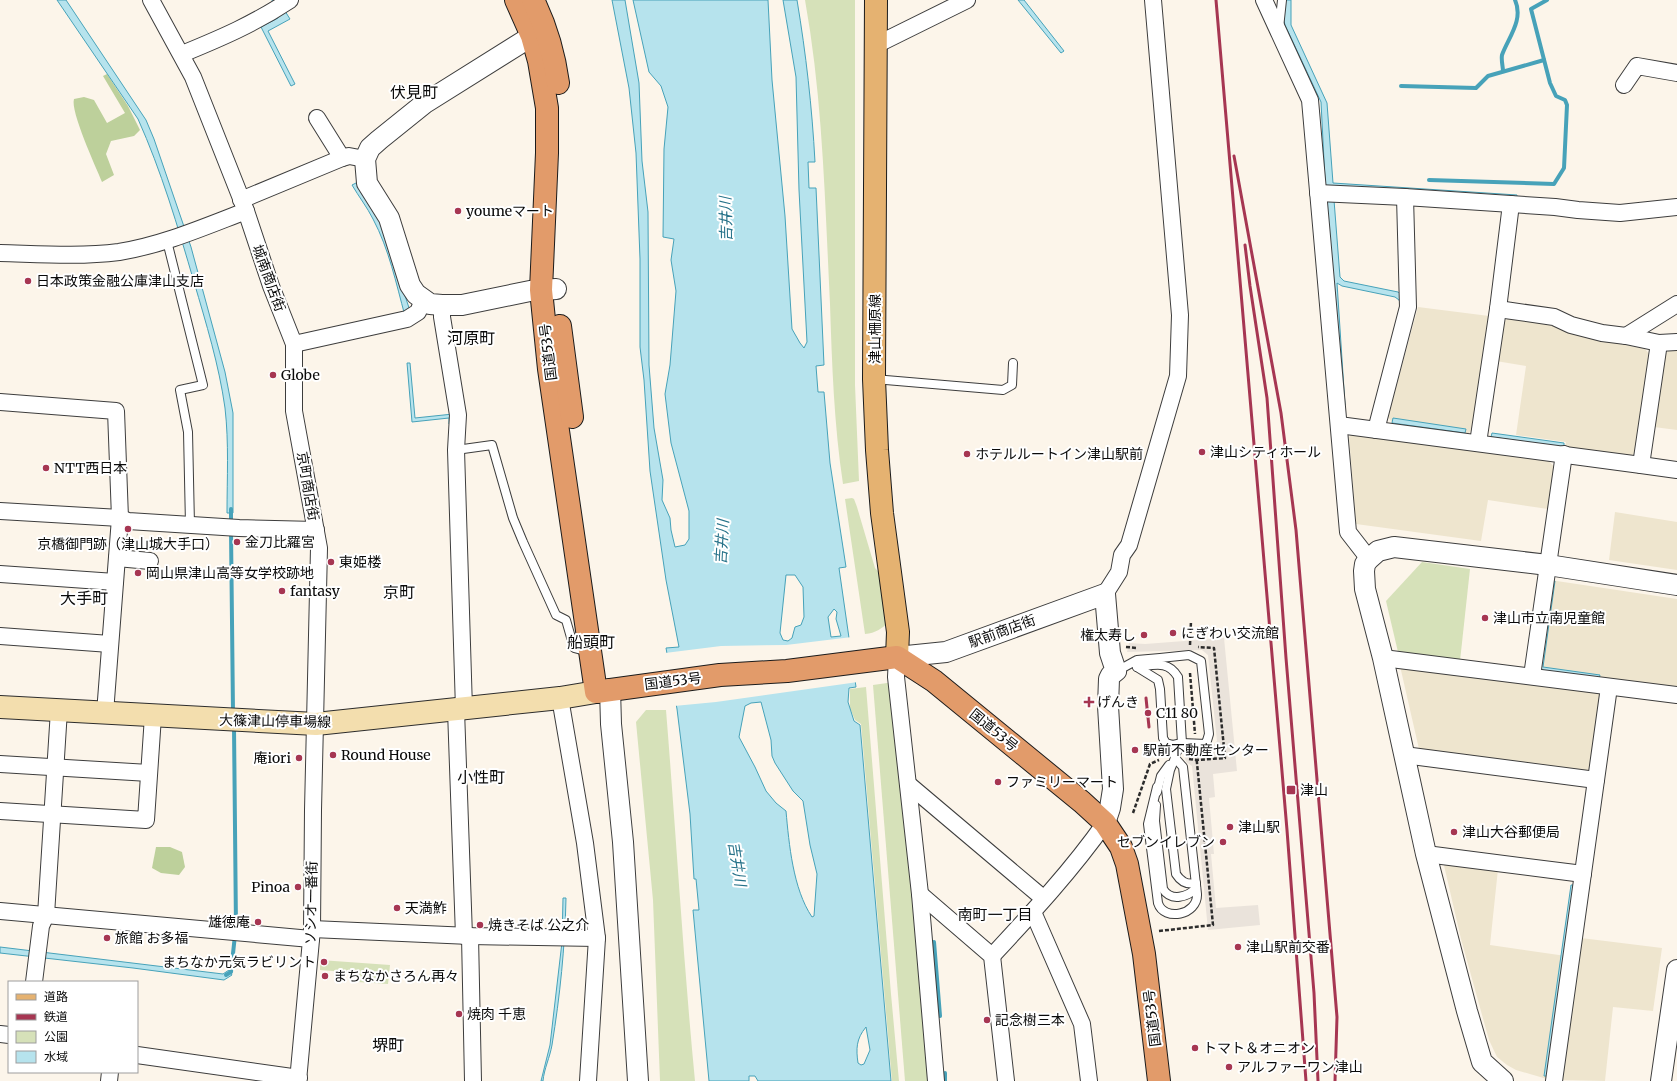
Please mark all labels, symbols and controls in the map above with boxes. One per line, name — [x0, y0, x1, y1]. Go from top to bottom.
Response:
district label: 伏見町 — [390, 82, 438, 102]
water label: 吉井川 — [716, 194, 735, 242]
place label: youmeマート — [466, 202, 554, 220]
marker: youmeマート — [453, 206, 463, 216]
street label: 城南商店街 — [249, 242, 289, 314]
place label: 日本政策金融公庫津山支店 — [36, 272, 204, 290]
marker: 日本政策金融公庫津山支店 — [23, 276, 33, 286]
street label: 津山柵原線 — [866, 294, 884, 364]
street label: 国道53号 — [536, 322, 560, 382]
district label: 河原町 — [447, 328, 495, 348]
place label: Globe — [281, 366, 320, 384]
marker: Globe — [268, 370, 278, 380]
place label: 津山シティホール — [1210, 443, 1321, 461]
place label: ホテルルートイン津山駅前 — [975, 445, 1143, 463]
marker: 津山シティホール — [1197, 447, 1207, 457]
marker: ホテルルートイン津山駅前 — [962, 449, 972, 459]
street label: 京町商店街 — [293, 450, 323, 522]
place label: NTT西日本 — [54, 459, 127, 477]
marker: NTT西日本 — [41, 463, 51, 473]
water label: 吉井川 — [711, 517, 732, 565]
marker: 京橋御門跡（津山城大手口） — [123, 524, 133, 534]
place label: 金刀比羅宮 — [245, 533, 315, 551]
place label: 京橋御門跡（津山城大手口） — [37, 535, 219, 553]
marker: 金刀比羅宮 — [232, 537, 242, 547]
place label: 東姫楼 — [339, 553, 382, 571]
marker: 東姫楼 — [326, 557, 336, 567]
place label: 岡山県津山高等女学校跡地 — [146, 564, 314, 582]
marker: 岡山県津山高等女学校跡地 — [133, 568, 143, 578]
place label: fantasy — [290, 582, 341, 600]
district label: 京町 — [383, 582, 415, 602]
marker: fantasy — [277, 586, 287, 596]
district label: 大手町 — [60, 588, 108, 608]
place label: 津山市立南児童館 — [1493, 609, 1605, 627]
street label: 駅前商店街 — [966, 611, 1038, 651]
marker: 津山市立南児童館 — [1480, 613, 1490, 623]
place label: にぎわい交流館 — [1181, 624, 1279, 642]
place label: 権太寿し — [1080, 626, 1136, 644]
marker: にぎわい交流館 — [1168, 628, 1178, 638]
marker: 権太寿し — [1139, 630, 1149, 640]
district label: 船頭町 — [567, 632, 615, 652]
street label: 国道53号 — [643, 669, 703, 693]
place label: げんき — [1097, 693, 1139, 711]
marker: げんき — [1084, 697, 1094, 707]
place label: C11 80 — [1156, 704, 1198, 722]
street label: 国道53号 — [966, 705, 1022, 755]
marker: C11 80 — [1143, 708, 1153, 718]
street label: 大篠津山停車場線 — [219, 711, 331, 731]
place label: 駅前不動産センター — [1143, 741, 1269, 759]
marker: 駅前不動産センター — [1130, 745, 1140, 755]
place label: Round House — [341, 746, 431, 764]
place label: 庵iori — [254, 749, 291, 767]
marker: Round House — [328, 750, 338, 760]
marker: 庵iori — [294, 753, 304, 763]
district label: 小性町 — [457, 767, 505, 787]
place label: ファミリーマート — [1006, 773, 1118, 791]
marker: ファミリーマート — [993, 777, 1003, 787]
place label: 津山 — [1300, 781, 1328, 799]
marker: 津山 — [1285, 784, 1297, 796]
place label: 津山駅 — [1238, 818, 1280, 836]
marker: 津山駅 — [1225, 822, 1235, 832]
place label: 津山大谷郵便局 — [1462, 823, 1560, 841]
marker: 津山大谷郵便局 — [1449, 827, 1459, 837]
place label: セブンイレブン — [1117, 833, 1215, 851]
marker: セブンイレブン — [1218, 837, 1228, 847]
water label: 吉井川 — [725, 840, 751, 890]
street label: ソシオ一番街 — [301, 861, 321, 945]
place label: Pinoa — [251, 878, 290, 896]
marker: Pinoa — [293, 882, 303, 892]
place label: 天満鮓 — [405, 899, 447, 917]
marker: 天満鮓 — [392, 903, 402, 913]
district label: 南町一丁目 — [957, 905, 1033, 924]
place label: 雄徳庵 — [208, 913, 250, 931]
place label: 焼きそば 公之介 — [488, 916, 589, 934]
marker: 雄徳庵 — [253, 917, 263, 927]
marker: 焼きそば 公之介 — [475, 920, 485, 930]
place label: 旅館 お多福 — [115, 929, 188, 947]
marker: 旅館 お多福 — [102, 933, 112, 943]
place label: 津山駅前交番 — [1246, 938, 1330, 956]
marker: 津山駅前交番 — [1233, 942, 1243, 952]
place label: まちなか元気ラビリント — [162, 953, 316, 971]
marker: まちなか元気ラビリント — [319, 957, 329, 967]
place label: まちなかさろん再々 — [333, 967, 459, 985]
marker: まちなかさろん再々 — [320, 971, 330, 981]
legend — [8, 981, 138, 1073]
street label: 国道53号 — [1140, 988, 1164, 1048]
text: 道路 — [44, 989, 68, 1004]
place label: 焼肉 千恵 — [467, 1005, 526, 1023]
text: 鉄道 — [44, 1009, 68, 1024]
marker: 焼肉 千恵 — [454, 1009, 464, 1019]
place label: 記念樹三本 — [995, 1011, 1065, 1029]
marker: 記念樹三本 — [982, 1015, 992, 1025]
text: 公園 — [44, 1029, 68, 1044]
district label: 堺町 — [372, 1035, 404, 1055]
place label: トマト＆オニオン — [1203, 1039, 1315, 1057]
marker: トマト＆オニオン — [1190, 1043, 1200, 1053]
text: 水域 — [44, 1049, 68, 1064]
place label: アルファーワン津山 — [1237, 1058, 1363, 1076]
marker: アルファーワン津山 — [1224, 1062, 1234, 1072]

